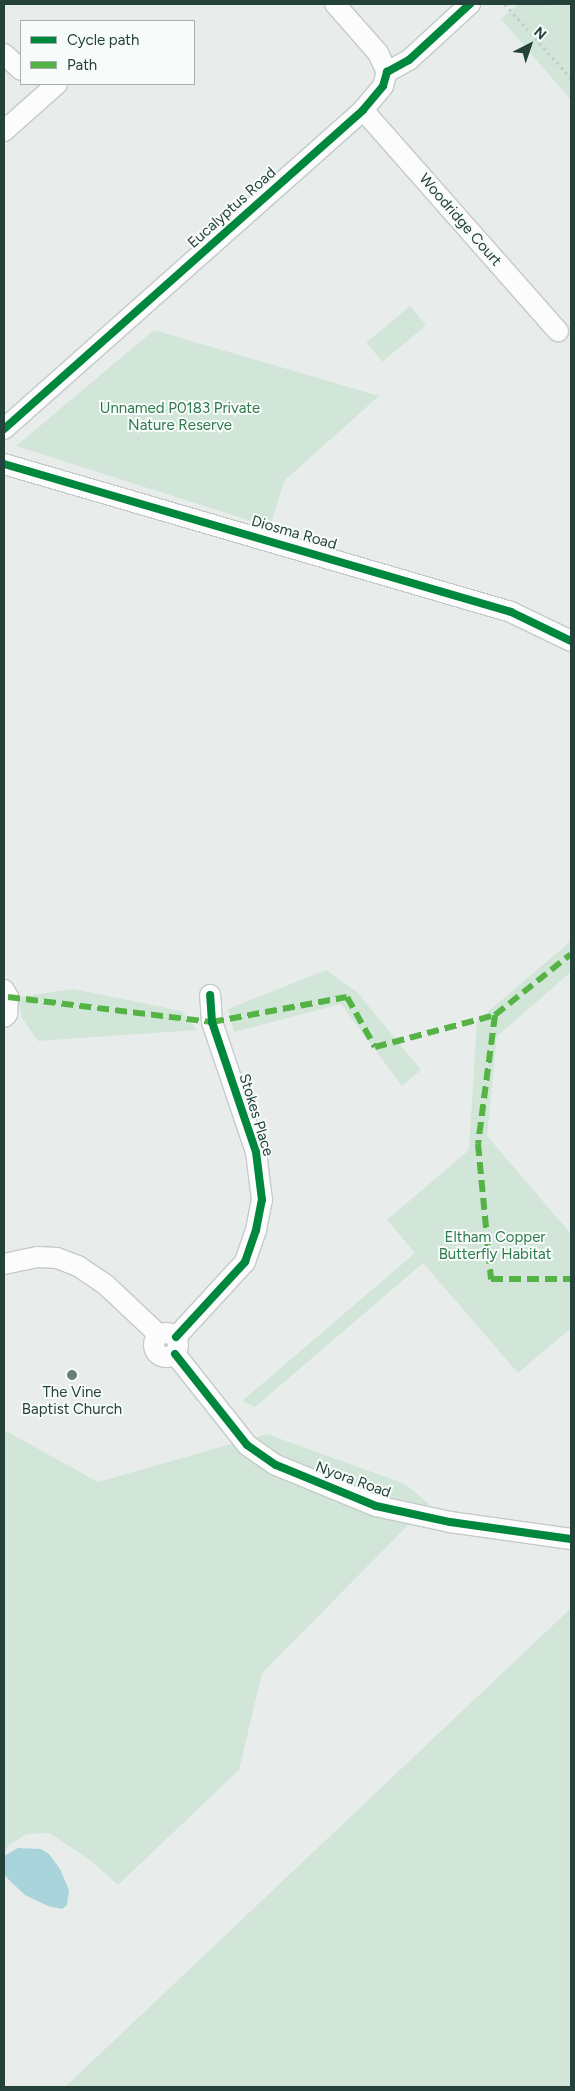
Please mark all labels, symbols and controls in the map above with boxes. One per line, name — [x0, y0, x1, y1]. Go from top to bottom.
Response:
legend — [20, 20, 195, 85]
north arrow — [505, 20, 555, 70]
text: N — [531, 23, 550, 43]
text: Cycle path — [67, 31, 139, 49]
text: Path — [67, 56, 97, 74]
street label: Eucalyptus Road — [184, 164, 280, 252]
street label: Woodridge Court — [415, 170, 505, 270]
park label: Unnamed P0183 Private Nature Reserve — [100, 399, 260, 434]
street label: Diosma Road — [249, 512, 339, 554]
street label: Stokes Place — [235, 1071, 277, 1159]
park label: Eltham Copper Butterfly Habitat — [439, 1228, 551, 1263]
marker: The Vine Baptist Church — [66, 1369, 78, 1381]
place label: The Vine Baptist Church — [22, 1383, 122, 1418]
street label: Nyora Road — [313, 1458, 393, 1502]

